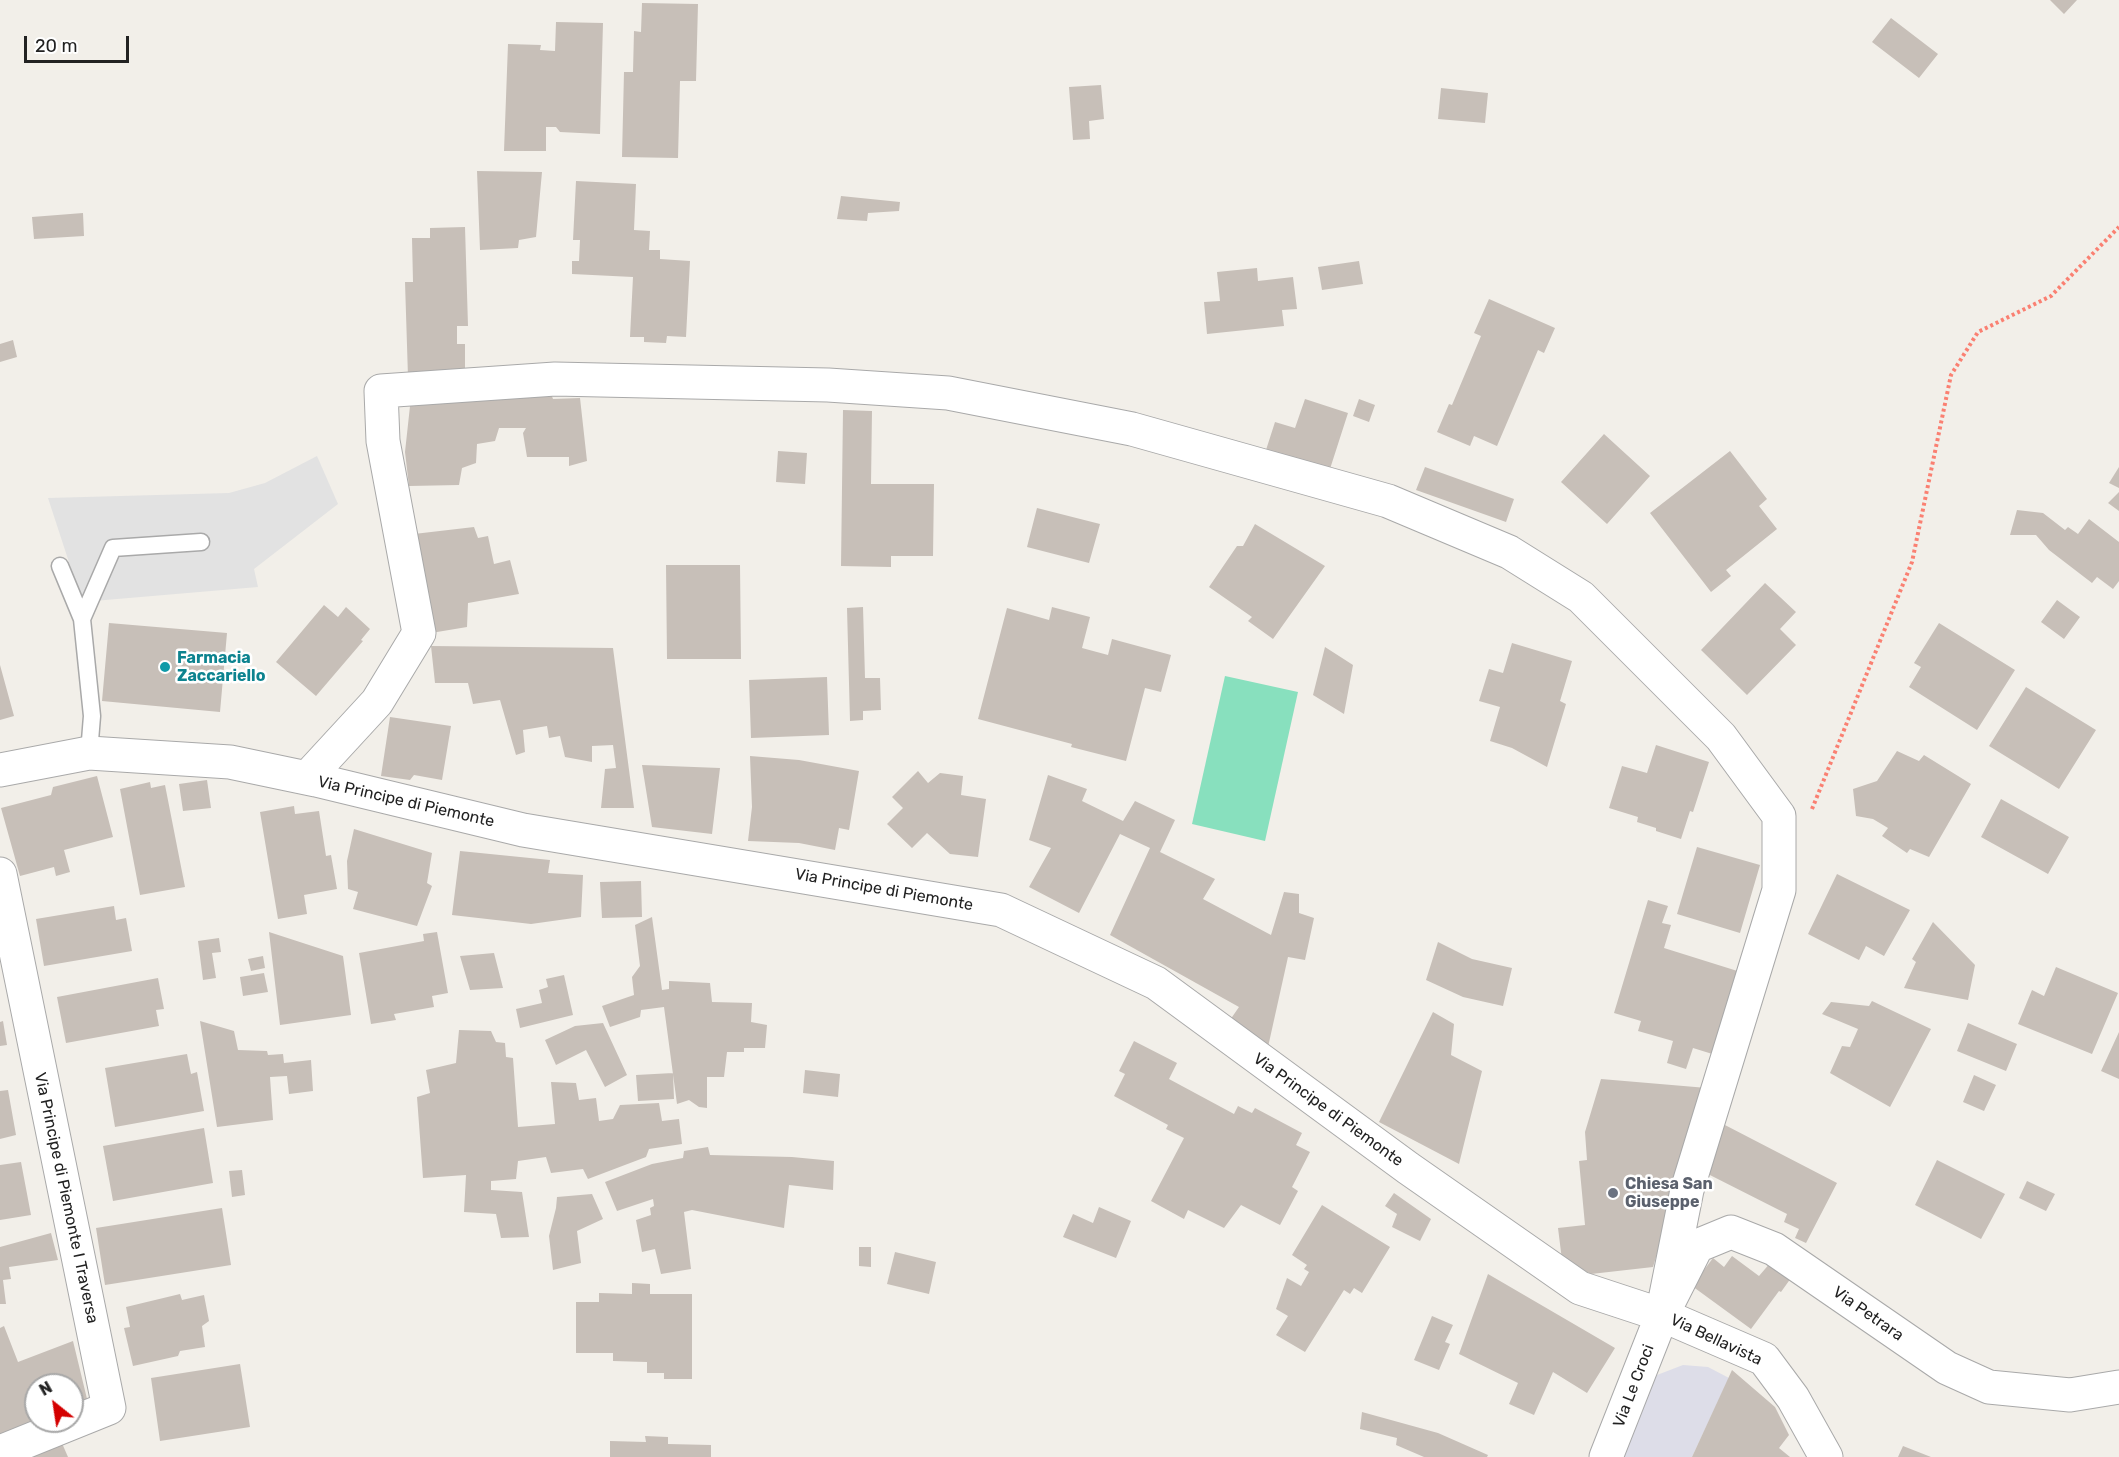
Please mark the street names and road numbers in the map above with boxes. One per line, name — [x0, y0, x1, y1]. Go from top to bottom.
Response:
street label: Via Principe di Piemonte — [316, 772, 496, 832]
street label: Via Principe di Piemonte — [793, 865, 975, 915]
street label: Via Principe di Piemonte — [1249, 1049, 1407, 1171]
street label: Via Principe di Piemonte I Traversa — [30, 1071, 102, 1325]
street label: Via Petrara — [1829, 1283, 1907, 1345]
street label: Via Bellavista — [1667, 1310, 1765, 1370]
street label: Via Le Croci — [1609, 1342, 1659, 1430]

